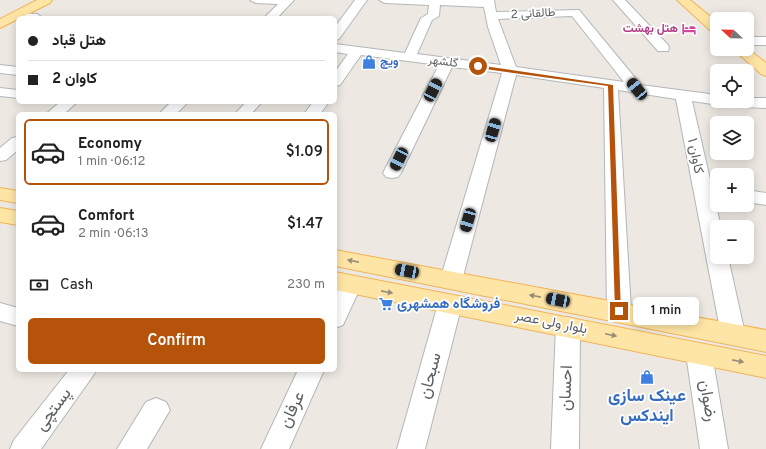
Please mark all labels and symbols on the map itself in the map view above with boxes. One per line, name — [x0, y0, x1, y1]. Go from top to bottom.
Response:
street label: طالقانی 2 — [510, 5, 556, 23]
north arrow — [710, 12, 754, 56]
place label: هتل بهشت — [623, 21, 678, 37]
hotel icon: هتل بهشت — [681, 21, 697, 37]
street label: گلشهر — [426, 52, 459, 72]
shop icon: ویچ — [361, 54, 377, 70]
place label: ویچ — [380, 54, 399, 70]
route start — [469, 57, 487, 75]
car — [625, 76, 649, 102]
car — [422, 77, 444, 103]
car — [484, 117, 502, 143]
street label: کاوان ۱ — [683, 137, 707, 175]
car — [388, 146, 410, 172]
car — [459, 207, 477, 233]
one-way arrow — [347, 258, 359, 264]
car — [394, 263, 420, 279]
one-way arrow — [381, 289, 393, 295]
one-way arrow — [529, 292, 542, 298]
car — [545, 292, 571, 308]
supermarket icon: فروشگاه همشهری — [378, 296, 394, 312]
place label: فروشگاه همشهری — [397, 296, 500, 313]
callout: 1 min — [633, 297, 699, 325]
route end — [610, 302, 628, 320]
street label: بلوار ولی عصر — [512, 307, 589, 338]
one-way arrow — [605, 333, 617, 339]
street label: سبحان — [414, 351, 448, 401]
one-way arrow — [732, 359, 744, 365]
street label: احسان — [555, 365, 579, 411]
shop icon: عینک سازی ایندکس — [639, 369, 655, 385]
street label: رضوان — [693, 379, 721, 423]
street label: پستچی — [31, 384, 77, 436]
place label: عینک سازی ایندکس — [608, 386, 686, 428]
street label: عرفان — [275, 388, 311, 432]

